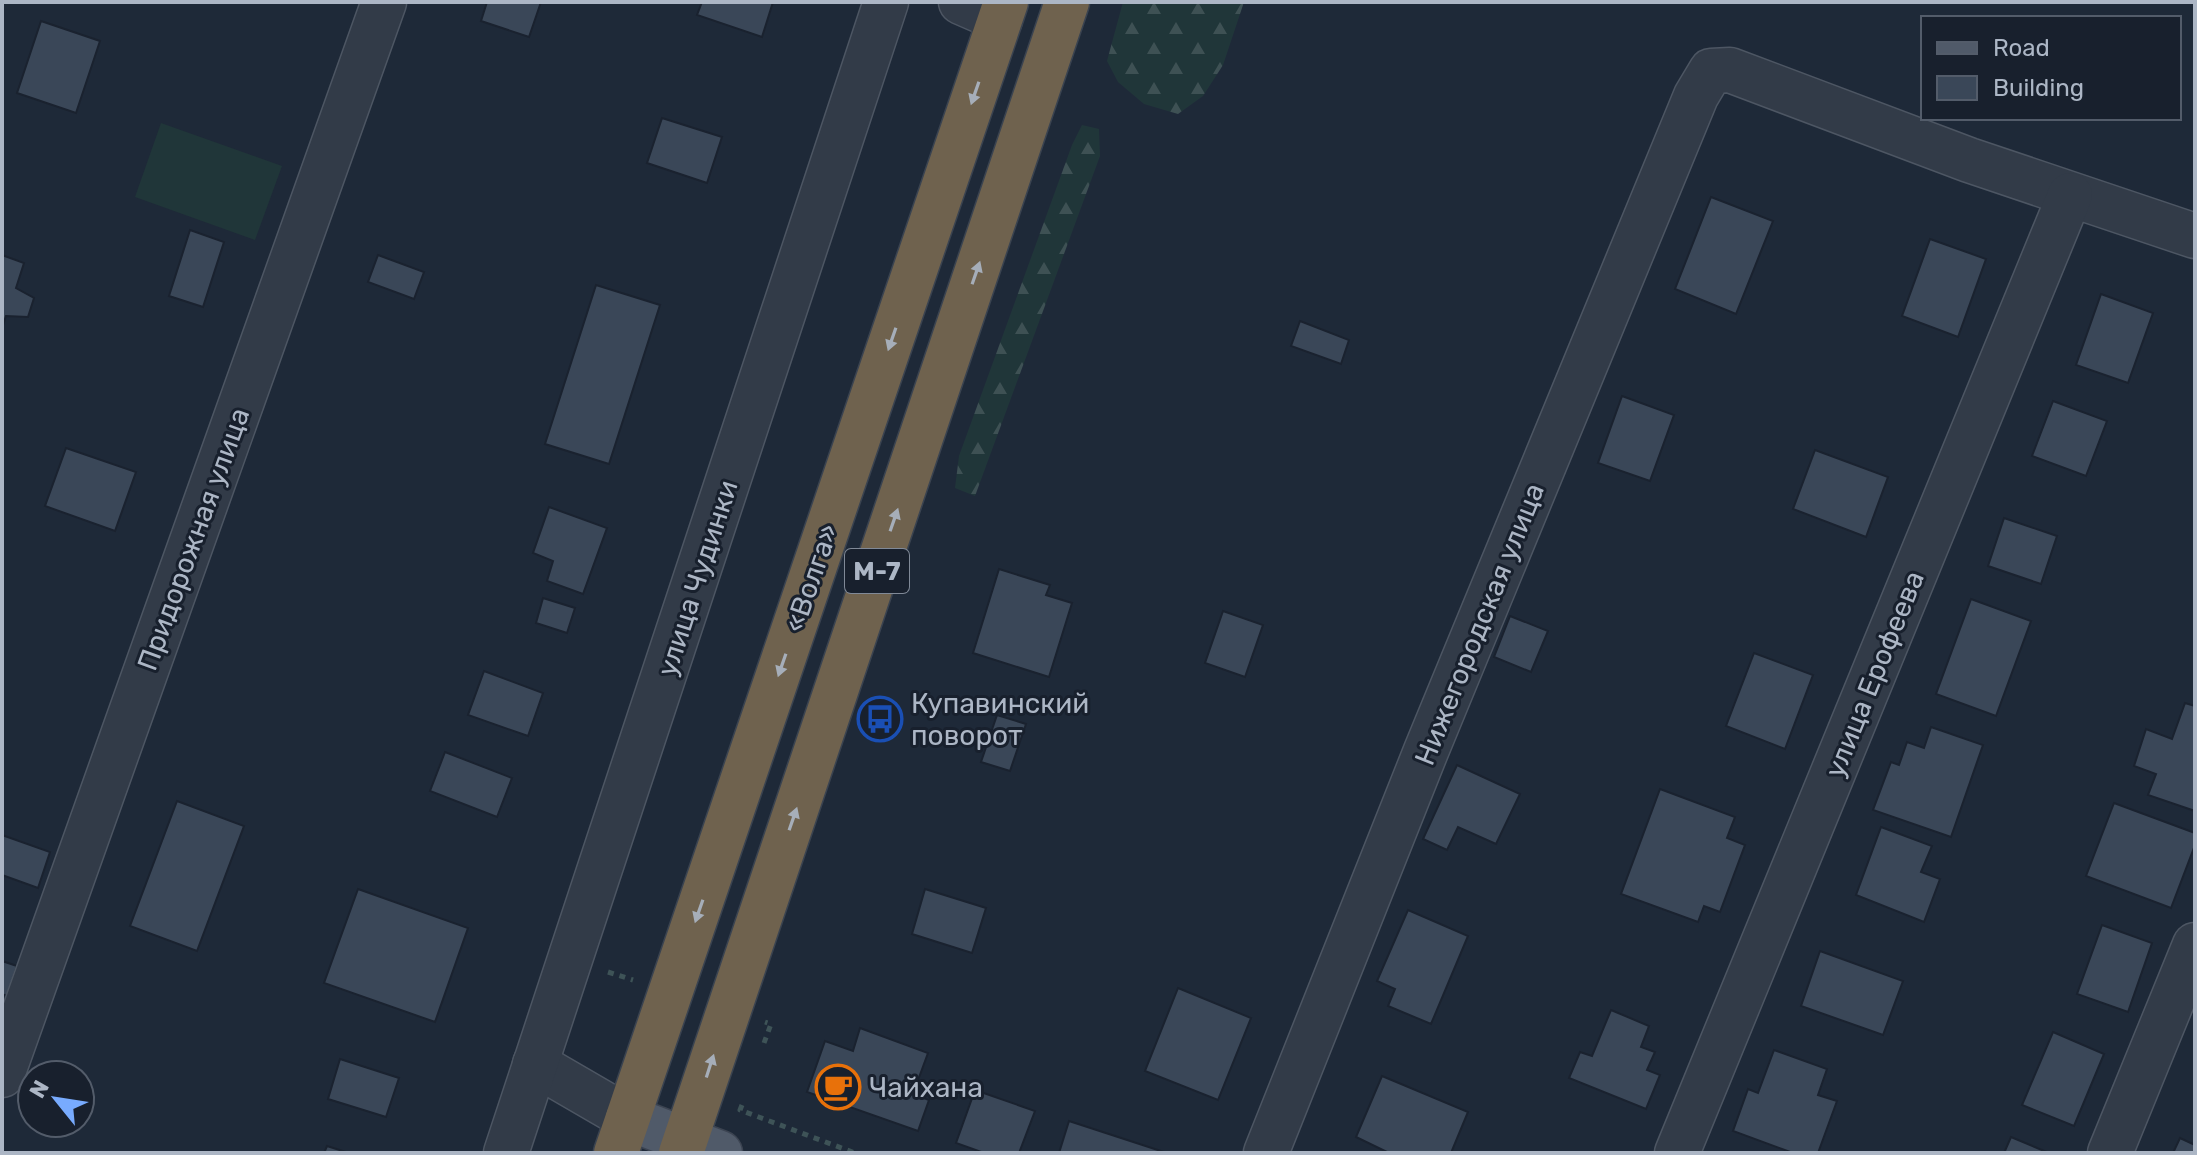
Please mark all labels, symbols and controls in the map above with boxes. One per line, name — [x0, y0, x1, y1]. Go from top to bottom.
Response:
legend — [1921, 16, 2181, 120]
text: Road — [1993, 34, 2050, 62]
text: Building — [1993, 74, 2084, 102]
one-way arrow — [969, 81, 981, 105]
one-way arrow — [971, 261, 983, 285]
one-way arrow — [886, 327, 898, 351]
street label: Придорожная улица — [131, 403, 256, 675]
street label: улица Чудинки — [650, 476, 745, 680]
street label: Нижегородская улица — [1408, 478, 1551, 770]
one-way arrow — [888, 508, 900, 532]
street label: «Волга» — [778, 520, 845, 637]
road number: М-7 — [845, 549, 909, 593]
street label: улица Ерофеева — [1818, 566, 1931, 782]
one-way arrow — [775, 653, 787, 677]
place label: Купавинский поворот — [911, 687, 1089, 752]
bus stop icon: Купавинский поворот — [856, 695, 904, 743]
one-way arrow — [788, 807, 800, 831]
one-way arrow — [692, 899, 704, 923]
one-way arrow — [705, 1054, 717, 1078]
north arrow — [16, 1059, 96, 1139]
cafe icon: Чайхана — [814, 1063, 862, 1111]
place label: Чайхана — [869, 1071, 983, 1104]
text: N — [23, 1076, 55, 1103]

